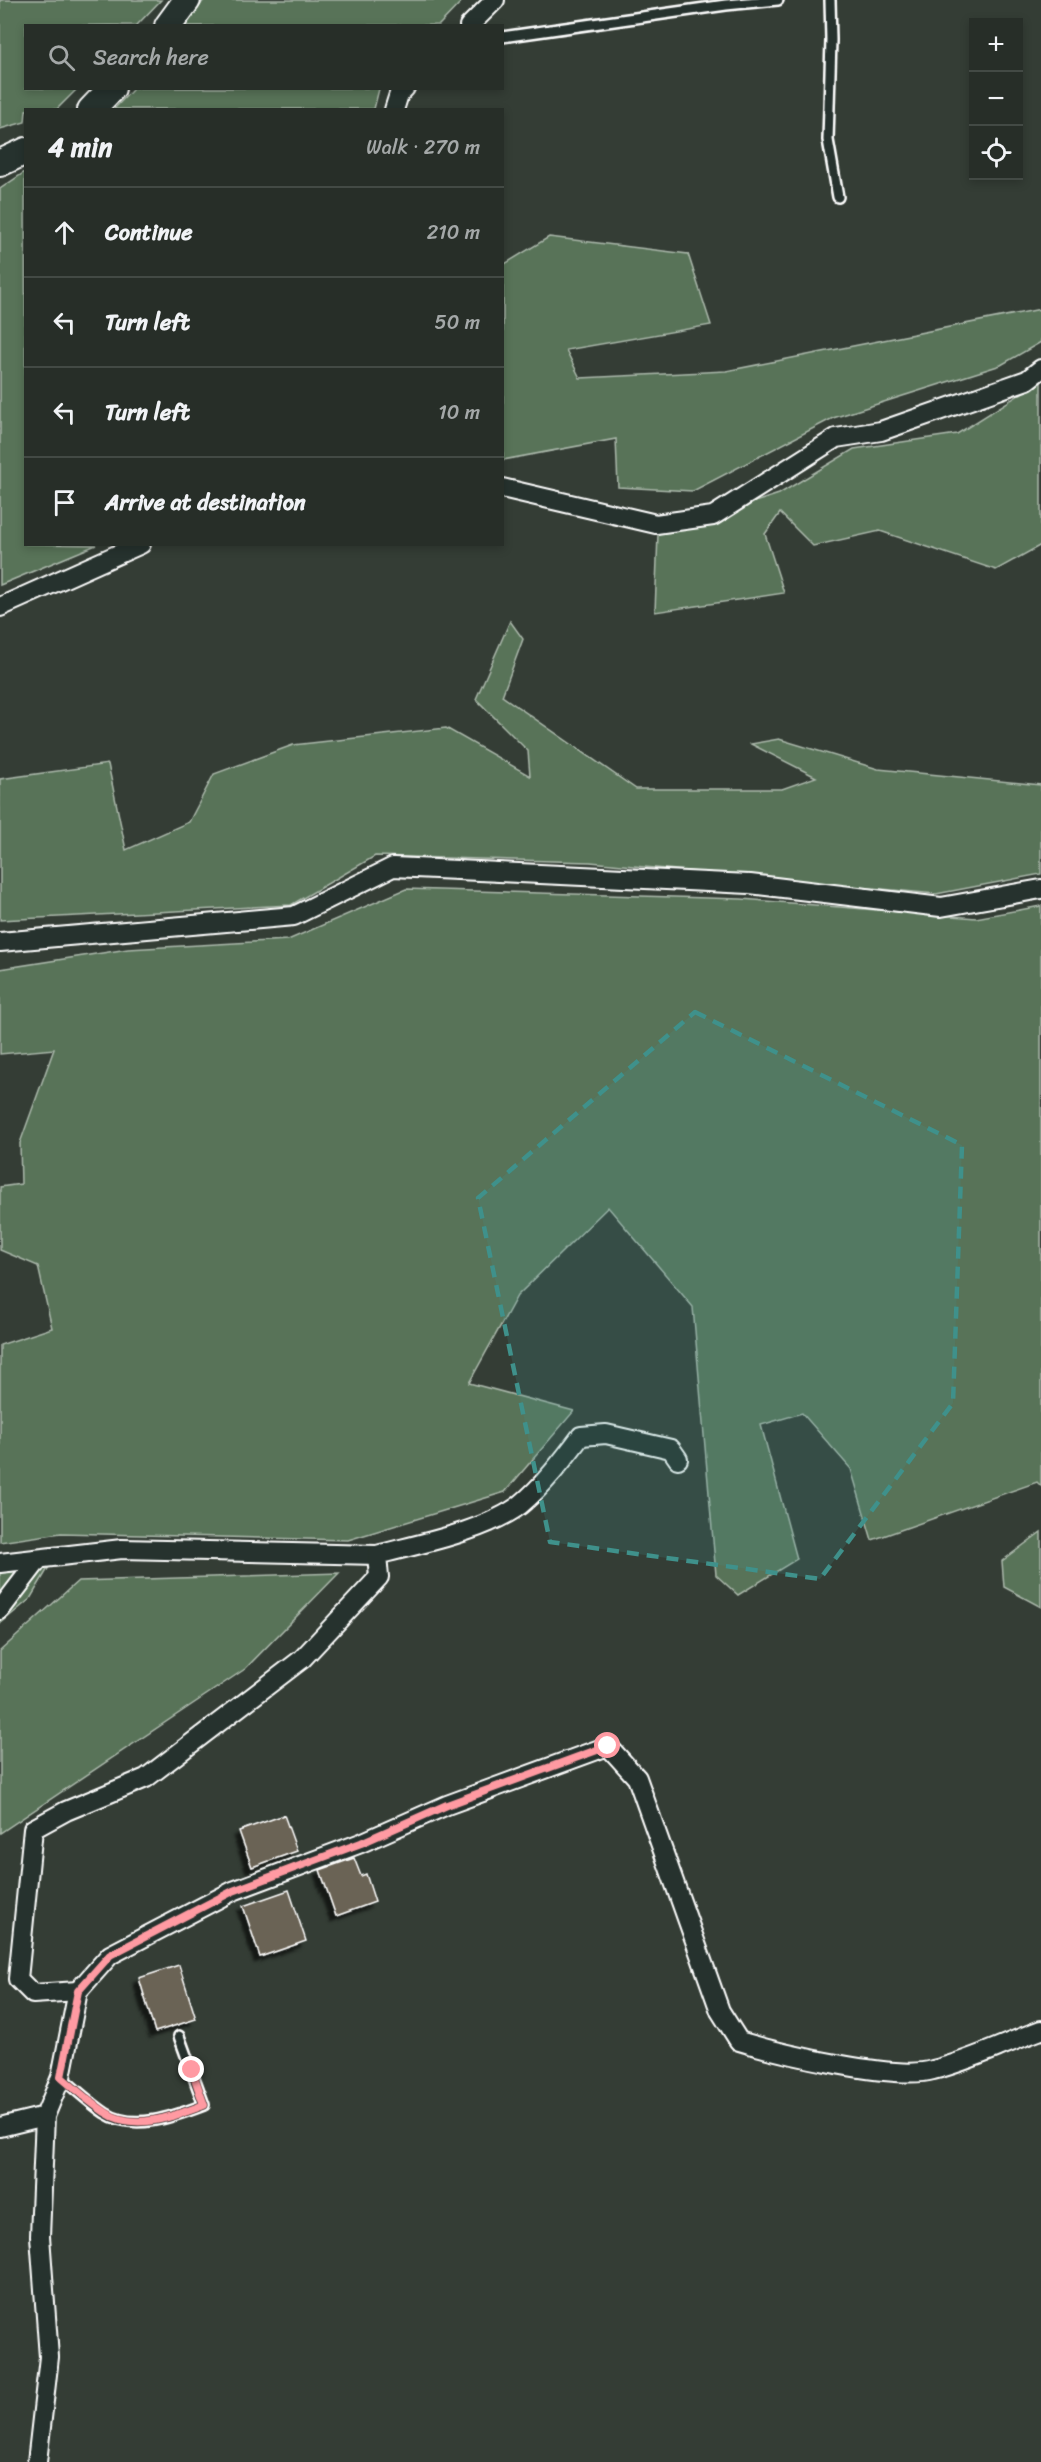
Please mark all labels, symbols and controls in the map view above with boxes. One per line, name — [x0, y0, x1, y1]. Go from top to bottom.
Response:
map controls — [969, 18, 1023, 180]
button: + — [969, 18, 1023, 72]
search box — [24, 24, 504, 90]
text: Search here — [93, 38, 209, 77]
icon: search — [45, 41, 78, 74]
button: − — [969, 72, 1023, 126]
text: 4 min — [48, 124, 112, 170]
button: locate — [969, 126, 1023, 180]
text: Walk · 270 m — [366, 130, 480, 165]
text: Continue — [105, 213, 193, 252]
text: 210 m — [427, 215, 480, 250]
icon: ahead — [48, 216, 81, 249]
text: Turn left — [105, 303, 190, 342]
text: 50 m — [435, 305, 480, 340]
icon: left — [48, 306, 81, 339]
text: Turn left — [105, 393, 190, 432]
text: 10 m — [438, 395, 480, 430]
icon: left — [48, 396, 81, 429]
text: Arrive at destination — [105, 483, 306, 522]
icon: arrive — [48, 486, 81, 519]
route start — [594, 1732, 620, 1758]
route end — [178, 2056, 204, 2082]

